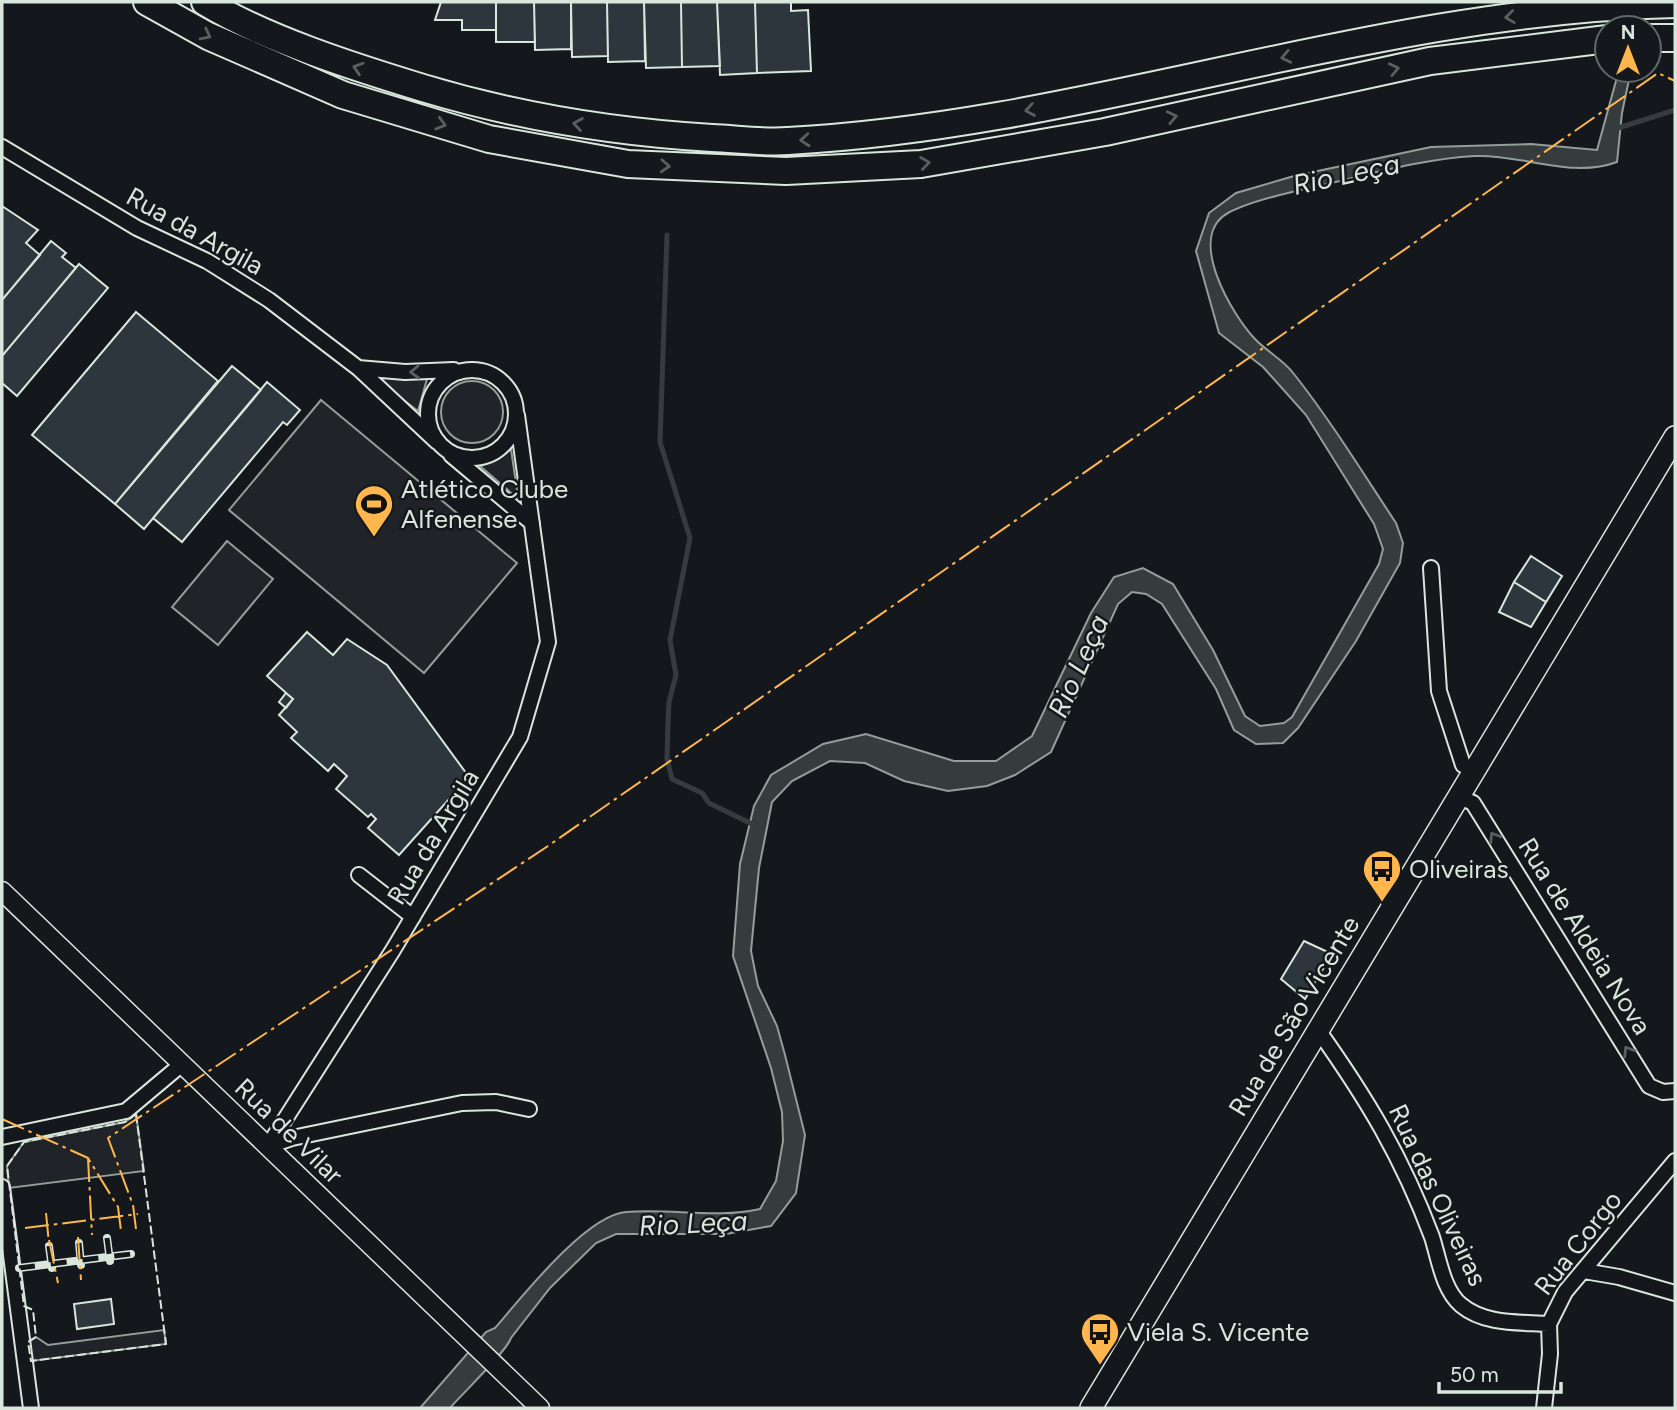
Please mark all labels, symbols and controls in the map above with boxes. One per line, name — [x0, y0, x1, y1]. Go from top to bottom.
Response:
one-way arrow — [1504, 9, 1516, 24]
north arrow — [1593, 14, 1663, 84]
text: N — [1621, 21, 1635, 44]
one-way arrow — [199, 27, 212, 40]
one-way arrow — [1280, 49, 1292, 64]
one-way arrow — [353, 62, 365, 76]
one-way arrow — [1388, 62, 1400, 77]
one-way arrow — [1024, 102, 1036, 117]
one-way arrow — [1165, 111, 1177, 126]
one-way arrow — [435, 116, 447, 131]
one-way arrow — [572, 117, 584, 132]
one-way arrow — [799, 132, 810, 147]
water label: Rio Leça — [1289, 146, 1403, 202]
one-way arrow — [919, 156, 931, 171]
one-way arrow — [659, 158, 670, 173]
street label: Rua da Argila — [121, 180, 269, 282]
one-way arrow — [409, 364, 420, 379]
place label: Atlético Clube Alfenense — [401, 473, 568, 535]
sports icon: Atlético Clube Alfenense — [353, 483, 395, 538]
water label: Rio Leça — [1040, 609, 1116, 723]
street label: Rua da Argila — [380, 764, 486, 910]
one-way arrow — [1490, 832, 1503, 845]
street label: Rua de Aldeia Nova — [1512, 832, 1658, 1040]
bus stop icon: Oliveiras — [1361, 848, 1403, 903]
place label: Oliveiras — [1409, 853, 1509, 885]
street label: Rua de São Vicente — [1222, 910, 1366, 1122]
one-way arrow — [1623, 1045, 1636, 1058]
street label: Rua de Vilar — [228, 1072, 350, 1191]
street label: Rua das Oliveiras — [1382, 1099, 1494, 1291]
street label: Rua Corgo — [1527, 1185, 1629, 1301]
water label: Rio Leça — [638, 1203, 748, 1243]
bus stop icon: Viela S. Vicente — [1079, 1311, 1121, 1366]
place label: Viela S. Vicente — [1127, 1316, 1309, 1348]
scale bar — [1439, 1350, 1562, 1394]
text: 50 m — [1450, 1362, 1499, 1387]

